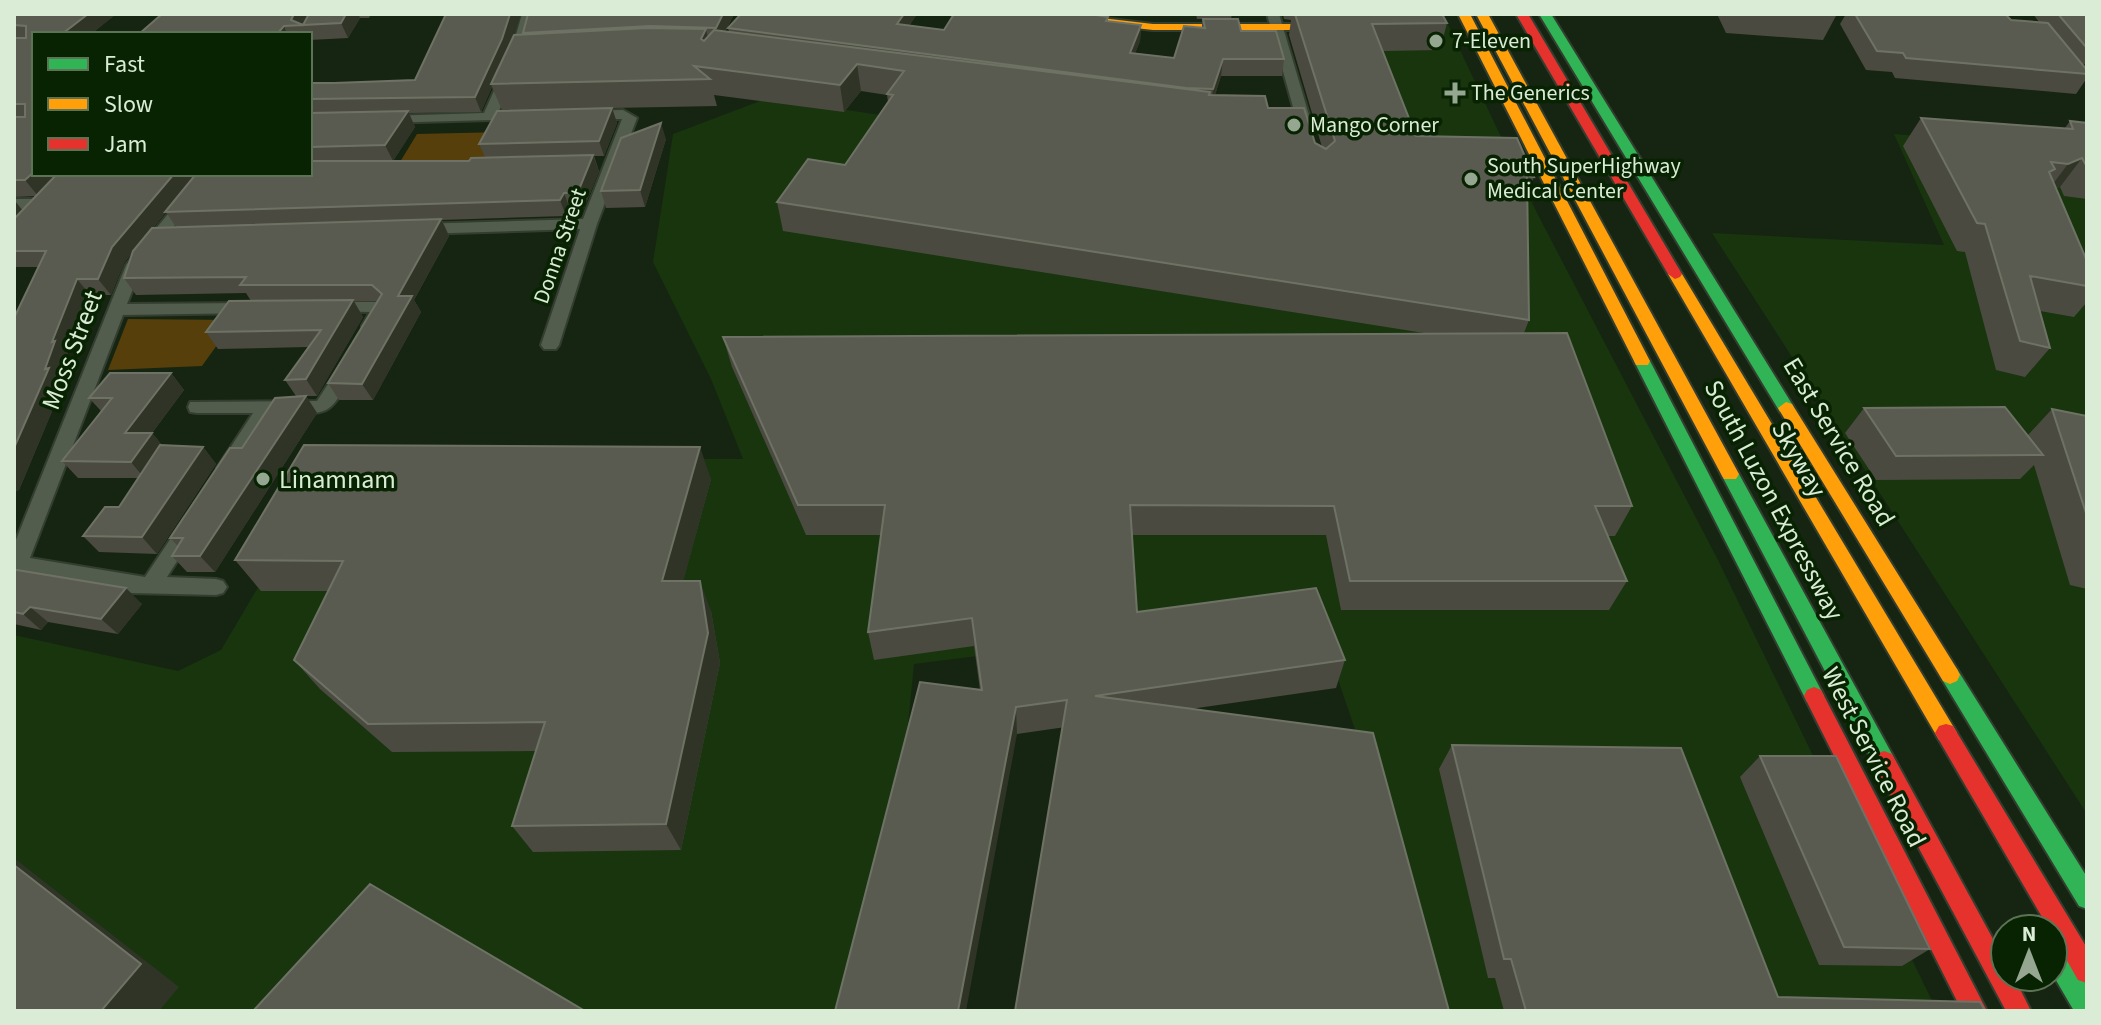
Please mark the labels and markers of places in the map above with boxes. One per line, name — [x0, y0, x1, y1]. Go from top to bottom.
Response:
place label: 7-Eleven — [1452, 25, 1531, 57]
marker: 7-Eleven — [1427, 32, 1445, 50]
place label: The Generics — [1471, 77, 1590, 109]
marker: The Generics — [1446, 84, 1464, 102]
place label: Mango Corner — [1310, 109, 1439, 141]
marker: Mango Corner — [1285, 116, 1303, 134]
place label: South SuperHighway Medical Center — [1487, 150, 1681, 207]
marker: South SuperHighway Medical Center — [1462, 170, 1480, 188]
place label: Linamnam — [279, 461, 396, 498]
marker: Linamnam — [254, 470, 272, 488]

